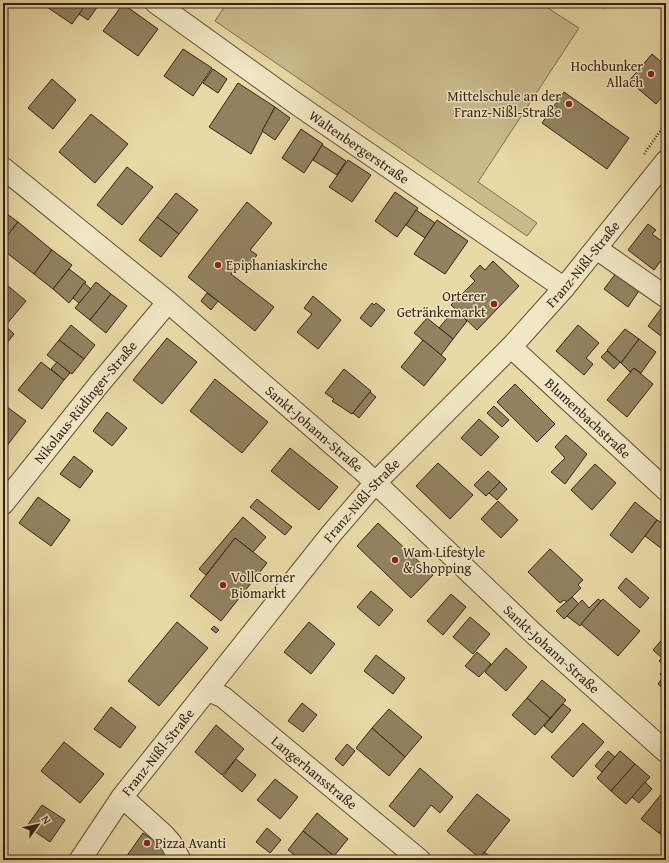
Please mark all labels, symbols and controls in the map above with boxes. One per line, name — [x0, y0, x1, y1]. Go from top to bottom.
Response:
place label: Hochbunker Allach — [571, 56, 643, 92]
marker: Hochbunker Allach — [646, 69, 656, 79]
place label: Mittelschule an der Franz-Nißl-Straße — [447, 86, 561, 122]
marker: Mittelschule an der Franz-Nißl-Straße — [564, 99, 574, 109]
street label: Waltenbergerstraße — [305, 105, 414, 189]
street label: Franz-Nißl-Straße — [541, 216, 625, 312]
place label: Epiphaniaskirche — [226, 255, 328, 275]
marker: Epiphaniaskirche — [213, 260, 223, 270]
place label: Orterer Getränkemarkt — [397, 286, 486, 322]
marker: Orterer Getränkemarkt — [489, 299, 499, 309]
street label: Nikolaus-Rüdinger-Straße — [29, 336, 142, 468]
street label: Blumenbachstraße — [541, 373, 636, 463]
street label: Sankt-Johann-Straße — [261, 381, 368, 477]
street label: Franz-Nißl-Straße — [318, 453, 405, 547]
place label: Wam Lifestyle & Shopping — [403, 542, 486, 578]
marker: Wam Lifestyle & Shopping — [390, 555, 400, 565]
place label: VollCorner Biomarkt — [231, 567, 295, 603]
marker: VollCorner Biomarkt — [218, 580, 228, 590]
street label: Sankt-Johann-Straße — [499, 600, 604, 698]
street label: Franz-Nißl-Straße — [117, 704, 199, 800]
street label: Langerhansstraße — [267, 731, 362, 814]
north arrow — [18, 805, 58, 845]
text: N — [38, 812, 55, 828]
place label: Pizza Avanti — [155, 833, 226, 853]
marker: Pizza Avanti — [142, 838, 152, 848]

